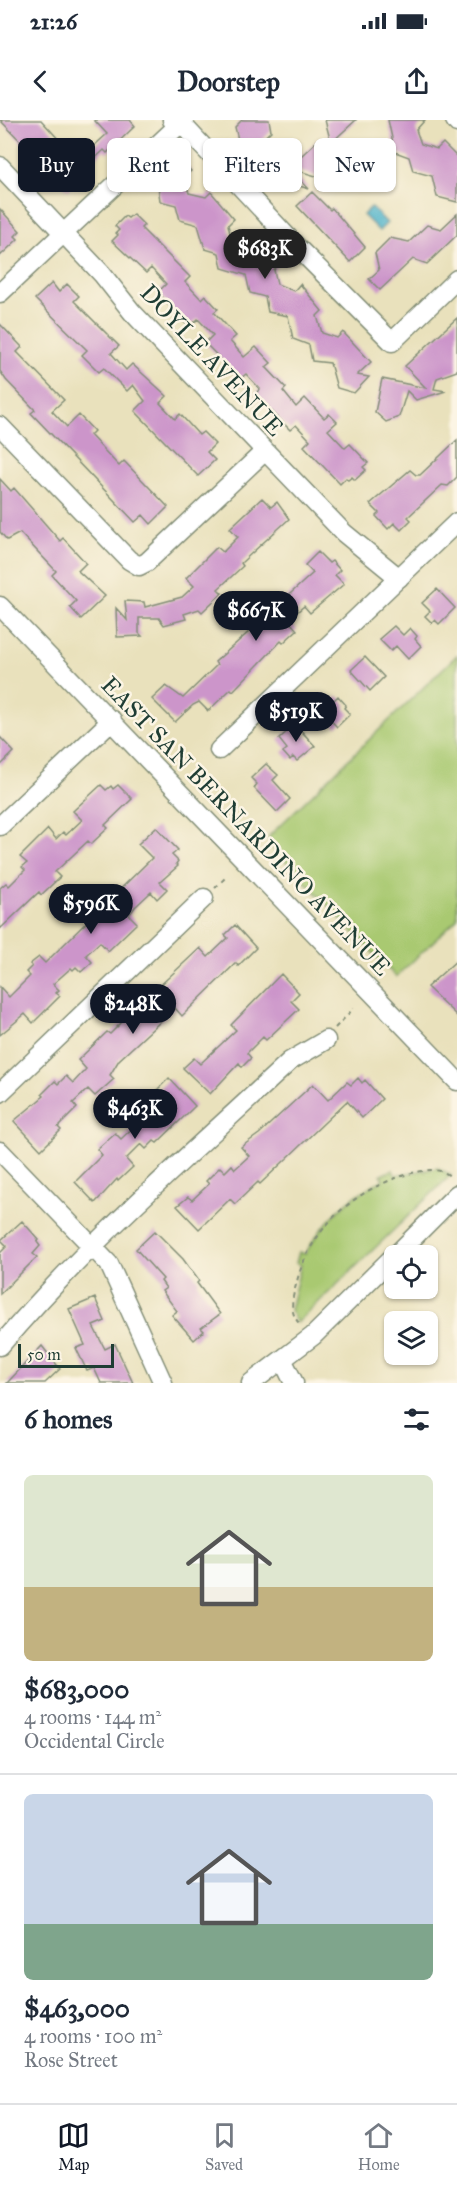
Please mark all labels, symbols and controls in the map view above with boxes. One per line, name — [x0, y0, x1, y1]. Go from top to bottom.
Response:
text: 21:26 — [30, 8, 77, 35]
icon: back — [24, 65, 57, 98]
text: Doorstep — [177, 65, 280, 98]
icon: share — [400, 65, 433, 98]
chip: Buy — [18, 138, 95, 192]
chip: Rent — [107, 138, 191, 192]
chip: Filters — [203, 138, 302, 192]
chip: New — [314, 138, 396, 192]
pin: $683K — [223, 229, 307, 280]
text: $683K — [237, 236, 293, 260]
street label: DOYLE AVENUE — [134, 278, 290, 442]
pin: $667K — [214, 591, 298, 642]
text: $667K — [227, 598, 285, 622]
street label: EAST SAN BERNARDINO AVENUE — [95, 670, 397, 982]
pin: $519K — [254, 692, 338, 743]
text: $519K — [269, 699, 323, 723]
pin: $596K — [49, 884, 133, 935]
text: $596K — [63, 891, 119, 915]
pin: $248K — [91, 984, 175, 1035]
text: $248K — [104, 991, 162, 1015]
pin: $463K — [93, 1089, 177, 1140]
text: $463K — [107, 1096, 163, 1120]
map controls — [384, 1245, 438, 1365]
button: locate — [384, 1245, 438, 1299]
button: layers — [384, 1311, 438, 1365]
scale bar — [18, 1341, 114, 1368]
text: 50 m — [27, 1345, 61, 1364]
text: 6 homes — [24, 1403, 113, 1435]
icon: filters — [400, 1403, 433, 1436]
icon: home — [175, 1514, 283, 1622]
text: $683,000 — [24, 1673, 129, 1705]
text: 4 rooms · 144 m² — [24, 1705, 161, 1729]
text: Occidental Circle — [24, 1729, 165, 1753]
icon: home — [175, 1833, 283, 1941]
text: $463,000 — [24, 1992, 130, 2024]
text: 4 rooms · 100 m² — [24, 2024, 162, 2048]
text: Rose Street — [24, 2048, 118, 2072]
tab: Map — [57, 2119, 90, 2174]
tab: Saved — [205, 2119, 243, 2174]
tab: Home — [358, 2119, 400, 2174]

